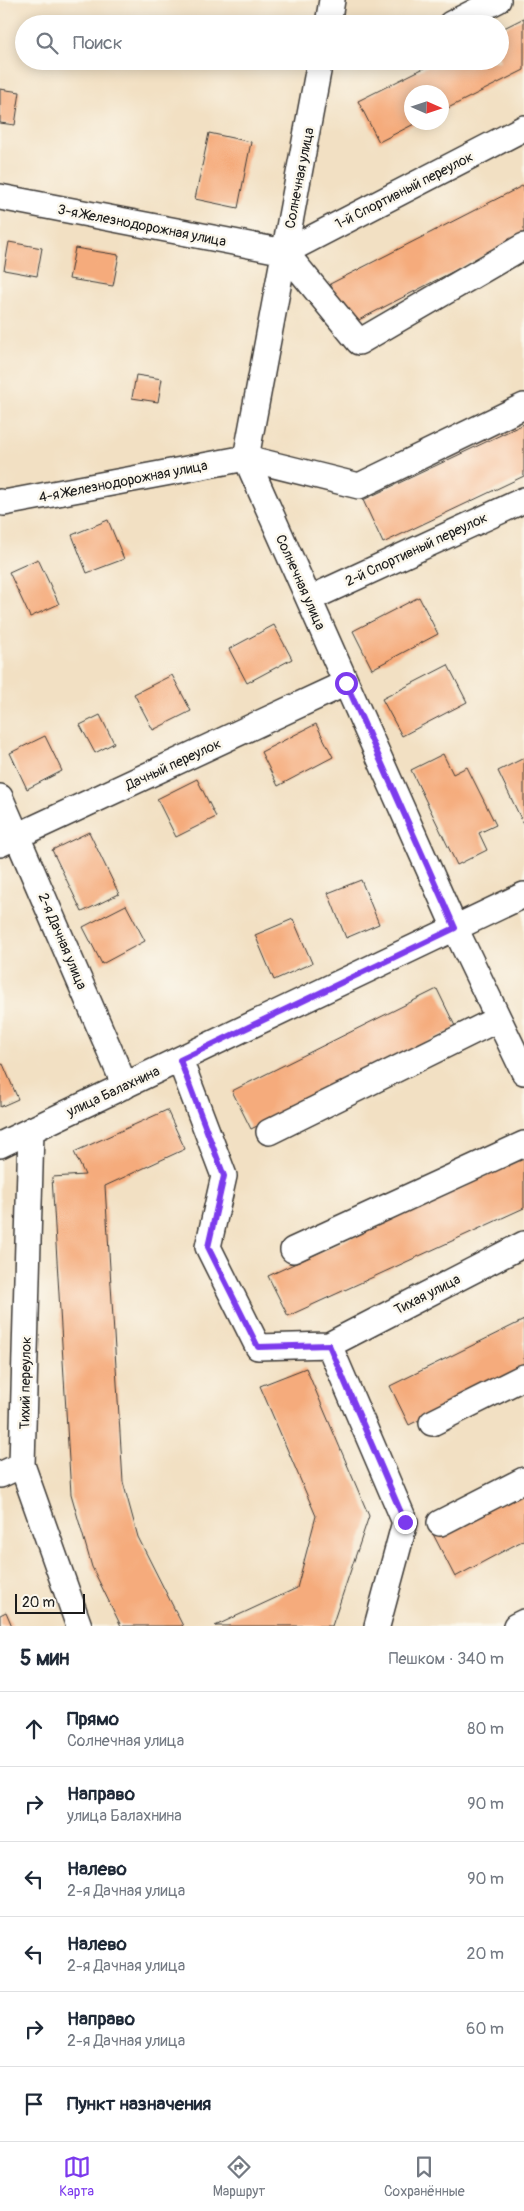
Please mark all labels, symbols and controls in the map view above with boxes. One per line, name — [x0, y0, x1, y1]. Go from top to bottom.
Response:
search box — [15, 15, 509, 70]
icon: search — [33, 29, 61, 57]
text: Поиск — [73, 31, 123, 55]
north arrow — [404, 85, 449, 130]
street label: Солнечная улица — [281, 126, 318, 230]
street label: 1-й Спортивный переулок — [332, 148, 476, 233]
street label: 3-я Железнодорожная улица — [56, 201, 228, 250]
street label: 4-я Железнодорожная улица — [37, 457, 209, 506]
street label: 2-й Спортивный переулок — [342, 509, 490, 590]
street label: Солнечная улица — [272, 532, 329, 632]
route start — [335, 672, 358, 695]
street label: Дачный переулок — [122, 735, 224, 794]
street label: 2-я Дачная улица — [35, 890, 91, 992]
street label: улица Балахнина — [63, 1063, 162, 1121]
street label: Тихая улица — [391, 1271, 463, 1318]
street label: Тихий переулок — [16, 1337, 35, 1429]
route end — [394, 1511, 417, 1534]
scale bar — [15, 1591, 85, 1614]
text: 20 m — [22, 1594, 55, 1611]
text: 5 мин — [20, 1645, 70, 1672]
text: Пешком · 340 m — [389, 1649, 504, 1669]
text: Прямо — [67, 1707, 119, 1731]
icon: ahead — [20, 1715, 48, 1743]
text: 80 m — [467, 1719, 504, 1739]
text: Солнечная улица — [67, 1731, 184, 1751]
text: Направо — [67, 1782, 135, 1806]
icon: right — [20, 1790, 48, 1818]
text: 90 m — [467, 1794, 504, 1814]
text: улица Балахнина — [67, 1806, 182, 1826]
text: Налево — [67, 1857, 127, 1881]
icon: left — [20, 1865, 48, 1893]
text: 90 m — [467, 1869, 504, 1889]
text: 2-я Дачная улица — [67, 1881, 185, 1901]
text: Налево — [67, 1932, 127, 1956]
icon: left — [20, 1940, 48, 1968]
text: 20 m — [466, 1944, 504, 1964]
text: 2-я Дачная улица — [67, 1956, 185, 1976]
text: Направо — [67, 2007, 135, 2031]
icon: right — [20, 2015, 48, 2043]
text: 60 m — [466, 2019, 504, 2039]
text: 2-я Дачная улица — [67, 2031, 185, 2051]
icon: arrive — [20, 2090, 48, 2118]
text: Пункт назначения — [67, 2092, 211, 2116]
tab: Карта — [59, 2153, 94, 2200]
tab: Маршрут — [213, 2153, 265, 2200]
tab: Сохранённые — [384, 2153, 465, 2200]

